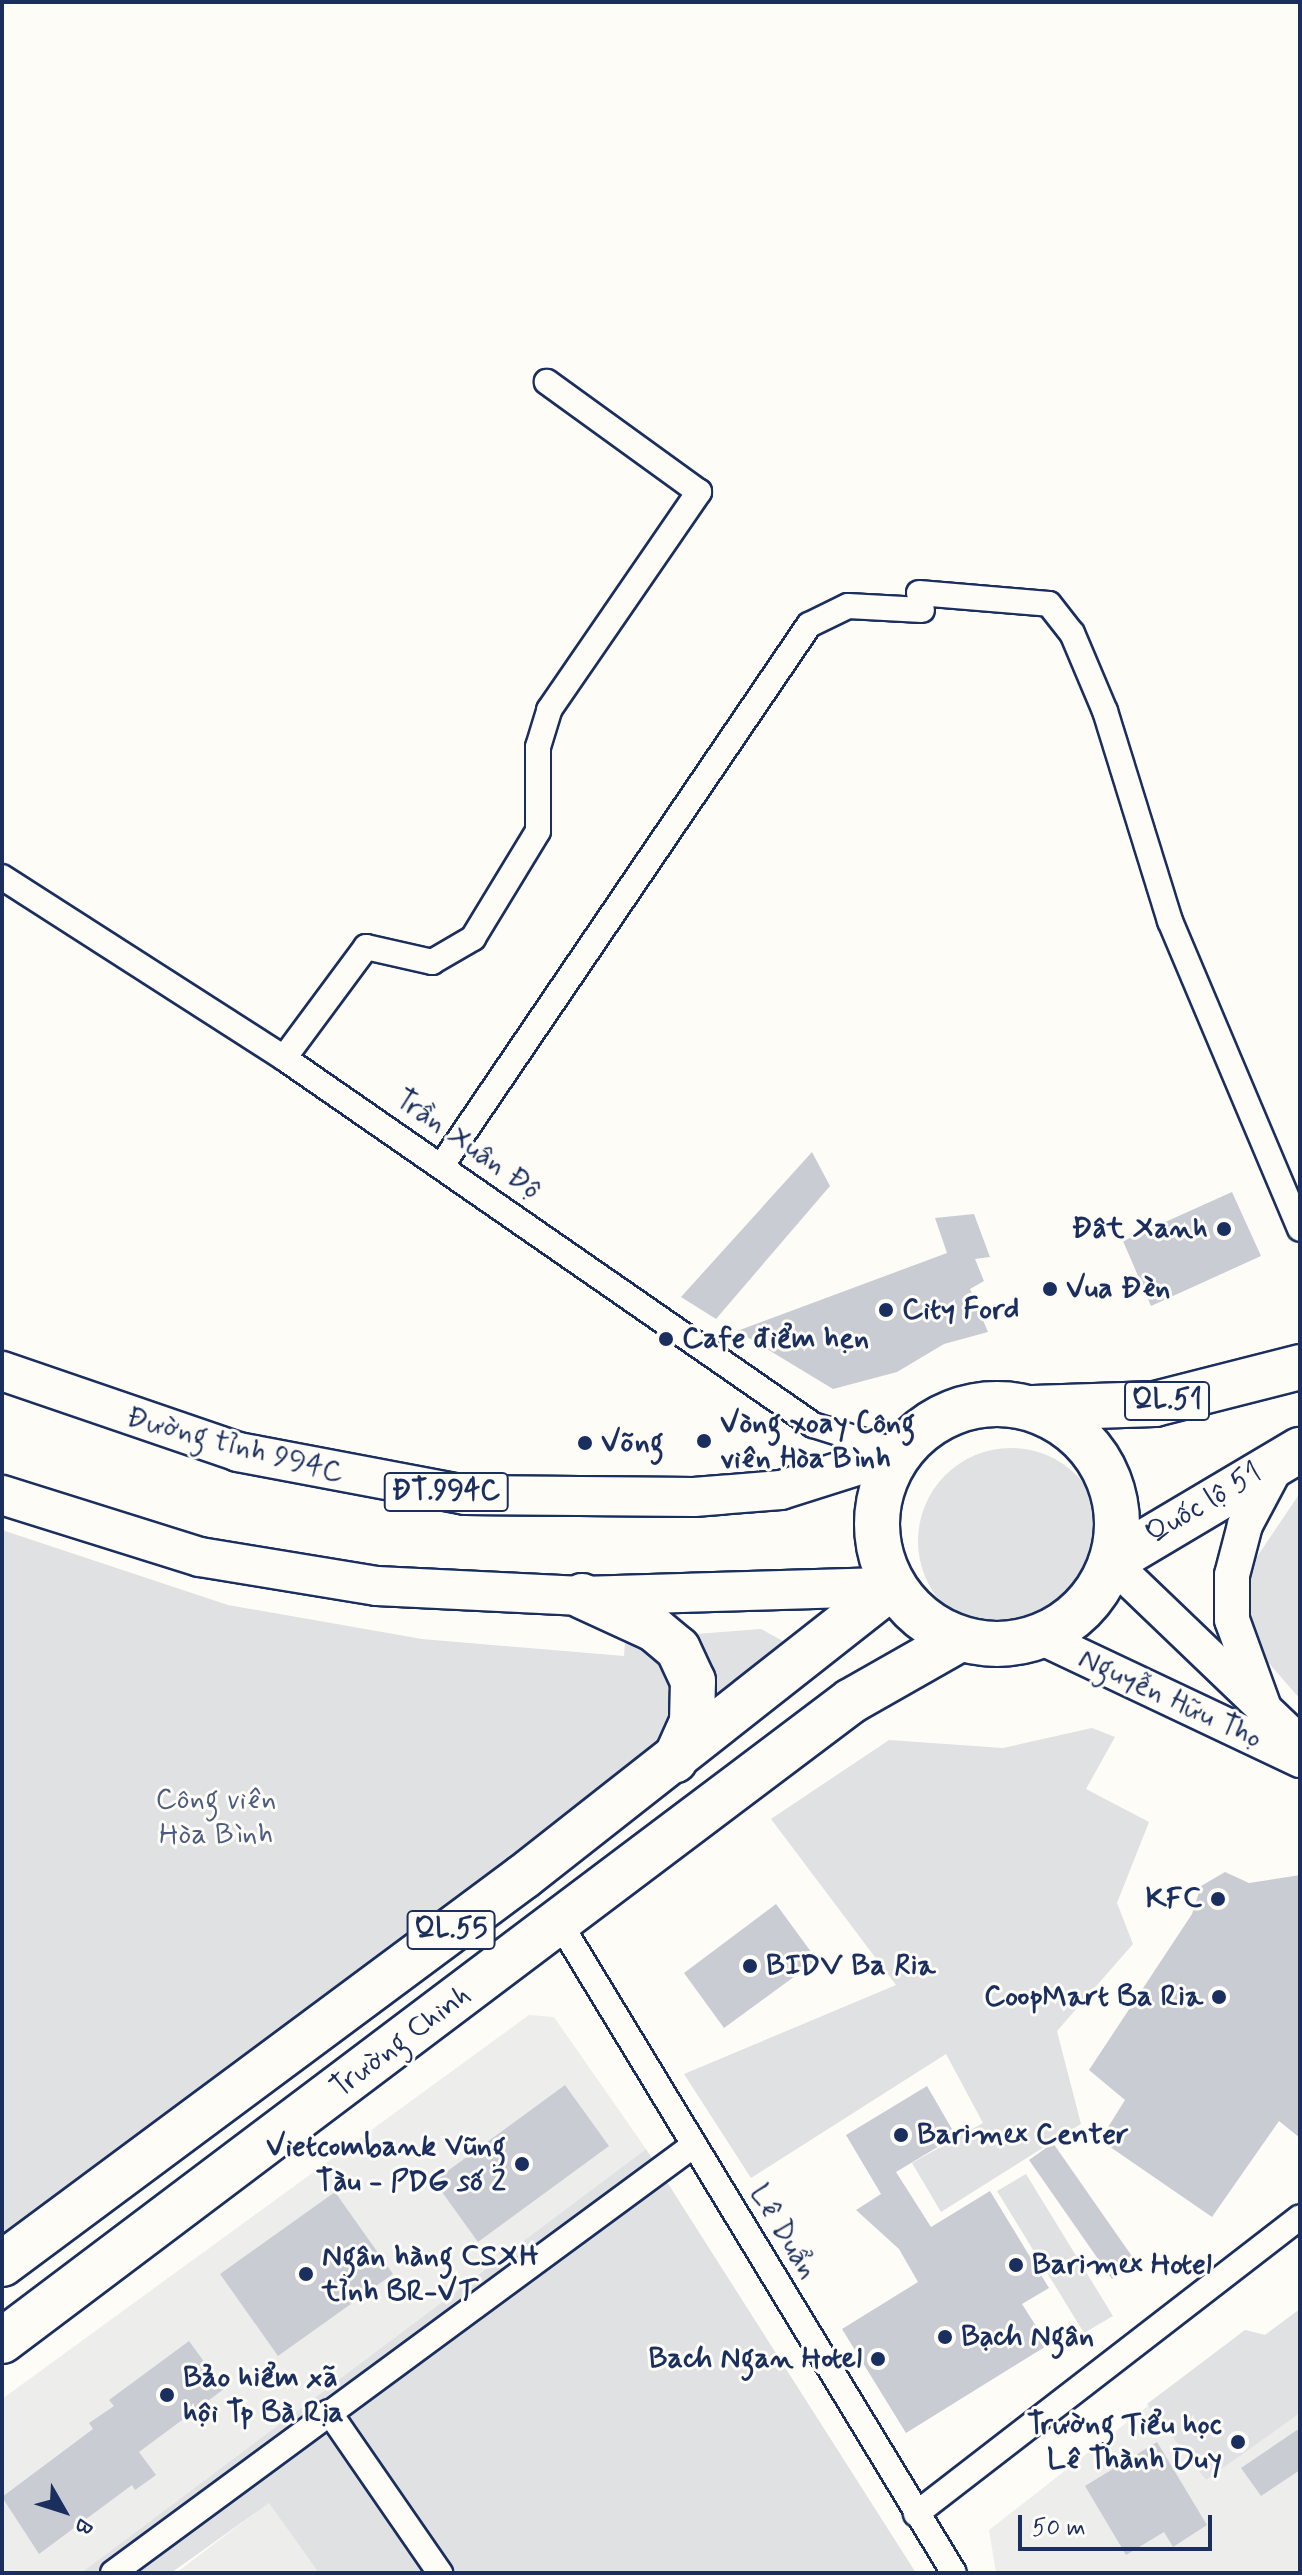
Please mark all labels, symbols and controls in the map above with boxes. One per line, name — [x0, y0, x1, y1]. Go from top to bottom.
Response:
street label: Trần Xuân Độ — [389, 1082, 547, 1208]
place label: Đât Xanh — [1082, 1211, 1208, 1247]
marker: Đât Xanh — [1215, 1220, 1233, 1238]
place label: Vua Đèn — [1066, 1271, 1170, 1307]
marker: Vua Đèn — [1041, 1280, 1059, 1298]
place label: City Ford — [902, 1292, 1019, 1328]
marker: City Ford — [877, 1301, 895, 1319]
place label: Cafe điểm hẹn — [682, 1321, 868, 1357]
marker: Cafe điểm hẹn — [657, 1330, 675, 1348]
road number: QL.51 — [1123, 1377, 1211, 1425]
street label: Đường tỉnh 994C — [121, 1399, 349, 1493]
place label: Vòng xoay Công viên Hòa Bình — [720, 1406, 921, 1476]
place label: Võng — [601, 1425, 664, 1461]
marker: Vòng xoay Công viên Hòa Bình — [695, 1432, 713, 1450]
marker: Võng — [576, 1434, 594, 1452]
street label: Quốc lộ 51 — [1139, 1455, 1269, 1553]
road number: ĐT.994C — [382, 1468, 510, 1516]
street label: Nguyễn Hữu Thọ — [1071, 1640, 1269, 1758]
park label: Công viên Hòa Bình — [155, 1782, 277, 1852]
place label: KFC — [1145, 1881, 1202, 1917]
marker: KFC — [1209, 1890, 1227, 1908]
road number: QL.55 — [405, 1906, 497, 1954]
place label: BIDV Ba Ria — [766, 1948, 933, 1984]
marker: BIDV Ba Ria — [741, 1957, 759, 1975]
street label: Trường Chinh — [319, 1974, 483, 2110]
place label: CoopMart Ba Ria — [988, 1979, 1203, 2015]
marker: CoopMart Ba Ria — [1210, 1988, 1228, 2006]
place label: Barimex Center — [917, 2117, 1129, 2153]
marker: Barimex Center — [892, 2126, 910, 2144]
place label: Vietcombank Vũng Tàu - PDG số 2 — [266, 2129, 506, 2200]
marker: Vietcombank Vũng Tàu - PDG số 2 — [513, 2155, 531, 2173]
street label: Lê Duẩn — [741, 2178, 825, 2286]
place label: Ngân hàng CSXH tỉnh BR-VT — [322, 2239, 534, 2310]
place label: Barimex Hotel — [1032, 2247, 1212, 2283]
marker: Barimex Hotel — [1007, 2256, 1025, 2274]
marker: Ngân hàng CSXH tỉnh BR-VT — [297, 2265, 315, 2283]
place label: Bạch Ngân — [961, 2319, 1094, 2355]
marker: Bạch Ngân — [936, 2328, 954, 2346]
place label: Bach Ngan Hotel — [648, 2341, 862, 2377]
marker: Bach Ngan Hotel — [869, 2350, 887, 2368]
place label: Bảo hiểm xã hội Tp Bà Rịa — [183, 2360, 343, 2430]
marker: Bảo hiểm xã hội Tp Bà Rịa — [158, 2386, 176, 2404]
place label: Trường Tiểu học Lê Thành Duy — [1030, 2407, 1222, 2478]
marker: Trường Tiểu học Lê Thành Duy — [1229, 2433, 1247, 2451]
north arrow — [24, 2471, 104, 2551]
scale bar — [1022, 2499, 1216, 2549]
text: B — [67, 2512, 98, 2540]
text: 50 m — [1032, 2513, 1086, 2544]

